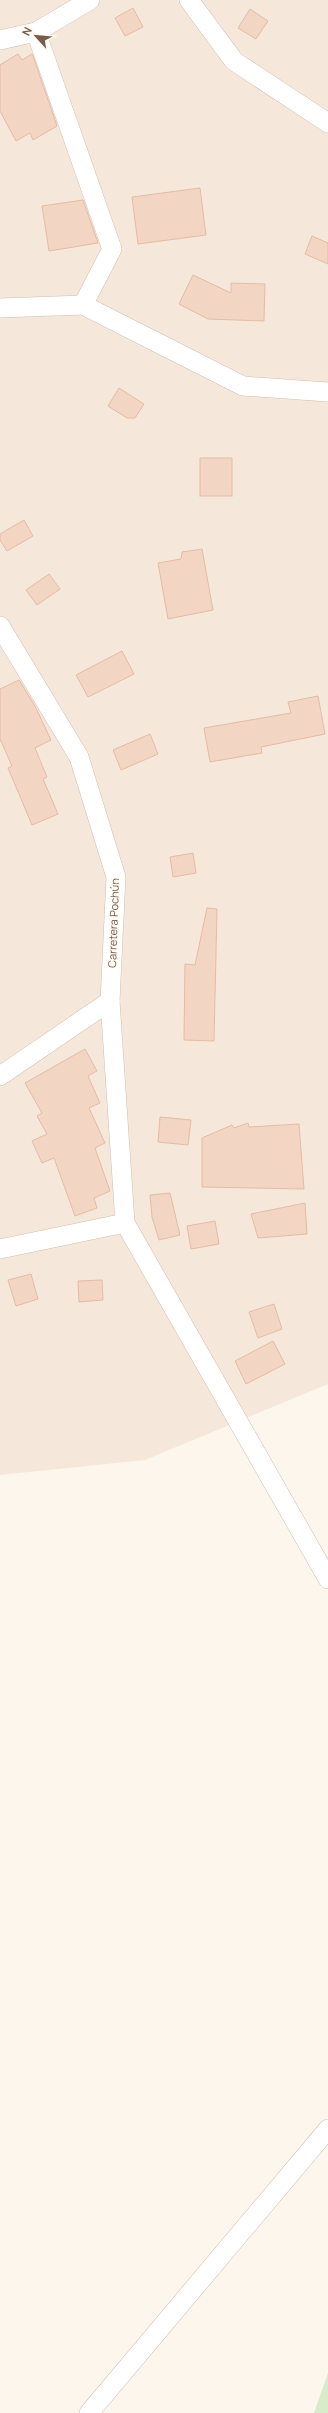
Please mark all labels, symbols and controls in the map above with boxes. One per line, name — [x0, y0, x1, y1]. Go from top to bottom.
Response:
north arrow — [16, 16, 56, 56]
text: N — [18, 24, 35, 38]
street label: Carretera Pochún — [104, 878, 122, 968]

